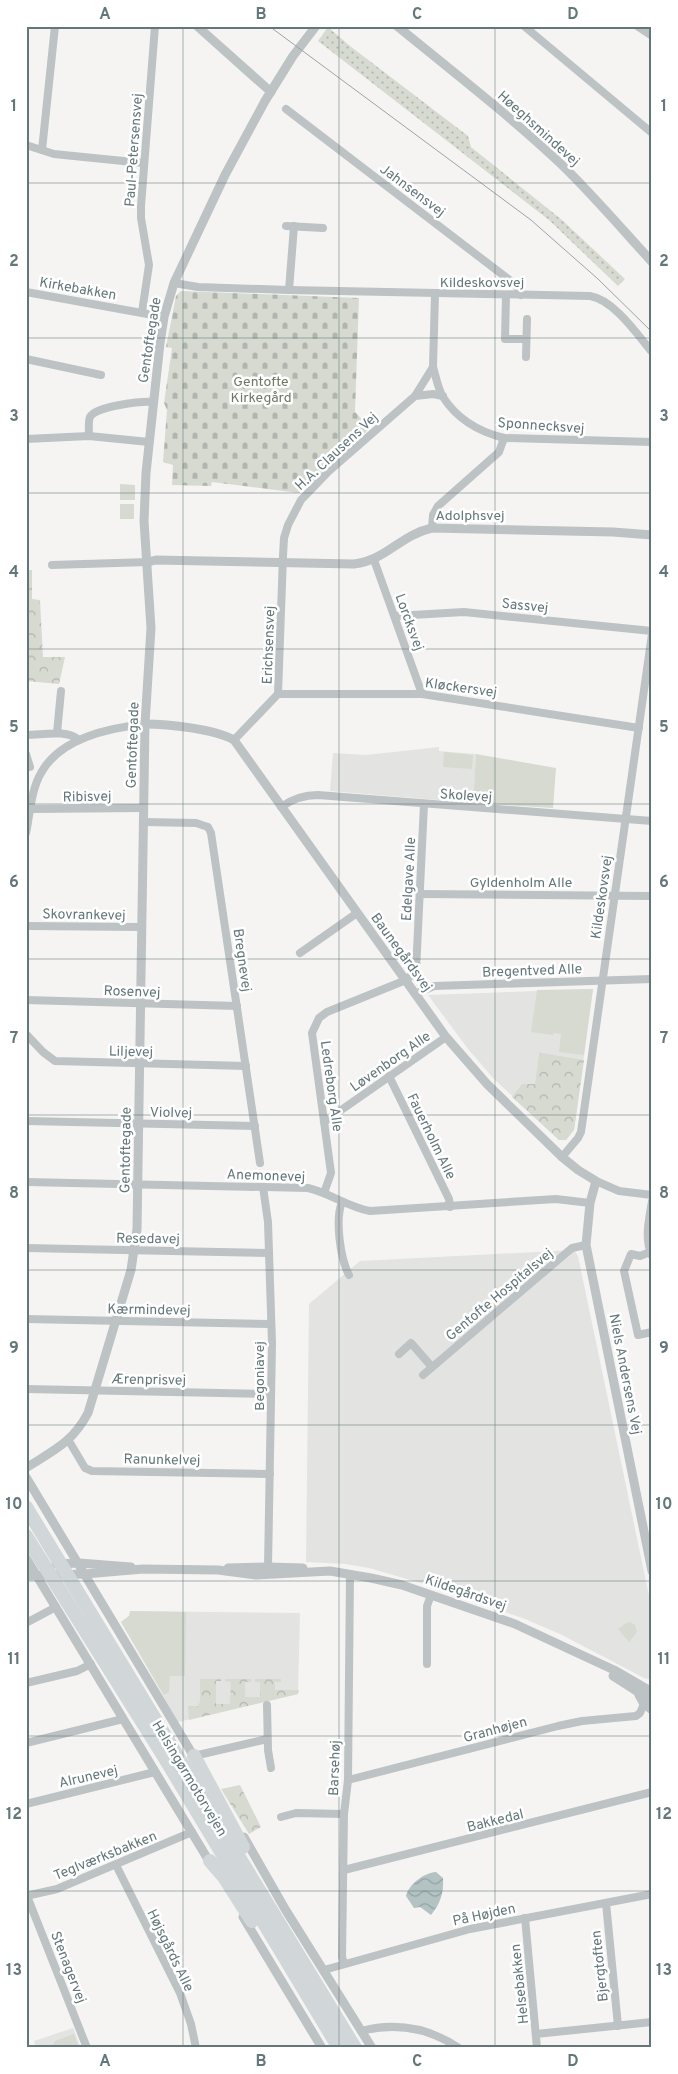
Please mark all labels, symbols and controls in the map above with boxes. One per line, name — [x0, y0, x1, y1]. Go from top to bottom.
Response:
text: A — [99, 5, 111, 25]
text: B — [255, 5, 267, 25]
text: C — [412, 5, 422, 25]
text: D — [567, 5, 579, 25]
street label: Høeghsmindevej — [493, 88, 583, 170]
street label: Paul-Petersensvej — [122, 93, 147, 207]
text: 1 — [11, 97, 17, 117]
text: 1 — [661, 97, 667, 117]
street label: Jahnsensvej — [376, 161, 448, 221]
text: 2 — [9, 252, 19, 272]
text: 2 — [659, 252, 669, 272]
street label: Kirkebakken — [38, 274, 118, 305]
street label: Kildeskovsvej — [440, 275, 524, 292]
street label: Gentoftegade — [135, 296, 166, 384]
park label: Gentofte Kirkegård — [230, 374, 292, 407]
text: 3 — [9, 407, 19, 427]
text: 3 — [659, 407, 669, 427]
street label: H.A. Clausens Vej — [292, 409, 382, 495]
street label: Sponnecksvej — [497, 415, 585, 438]
street label: Adolphsvej — [435, 508, 505, 525]
text: 4 — [9, 563, 19, 583]
text: 4 — [659, 563, 669, 583]
street label: Lorcksvej — [390, 592, 427, 653]
street label: Sassvej — [501, 596, 549, 617]
street label: Erichsensvej — [260, 605, 279, 685]
street label: Kløckersvej — [424, 675, 498, 702]
street label: Gentoftegade — [123, 702, 144, 789]
text: 5 — [9, 718, 19, 738]
text: 5 — [659, 718, 669, 738]
street label: Skolevej — [439, 786, 493, 807]
street label: Ribisvej — [62, 789, 112, 806]
street label: Edelgave Alle — [399, 837, 420, 921]
street label: Kildeskovsvej — [588, 854, 617, 940]
text: 6 — [9, 873, 19, 893]
text: 6 — [659, 873, 669, 893]
street label: Gyldenholm Alle — [470, 875, 572, 892]
street label: Skovrankevej — [42, 906, 126, 925]
street label: Baunegårdsvej — [367, 910, 435, 996]
street label: Bregnevej — [229, 928, 254, 993]
street label: Bregentved Alle — [482, 961, 582, 982]
street label: Rosenvej — [103, 983, 161, 1002]
street label: Løvenborg Alle — [347, 1028, 434, 1096]
text: 7 — [10, 1029, 18, 1049]
text: 7 — [660, 1029, 668, 1049]
street label: Ledreborg Alle — [316, 1039, 345, 1133]
street label: Liljevej — [109, 1044, 153, 1061]
street label: Fauerholm Alle — [403, 1091, 459, 1182]
street label: Violvej — [150, 1105, 192, 1122]
street label: Gentoftegade — [117, 1107, 136, 1193]
street label: Anemonevej — [226, 1167, 306, 1186]
text: 8 — [9, 1184, 19, 1204]
text: 8 — [659, 1184, 669, 1204]
street label: Resedavej — [116, 1230, 180, 1249]
street label: Gentofte Hospitalsvej — [443, 1245, 557, 1345]
street label: Kærmindevej — [107, 1301, 191, 1320]
street label: Niels Andersens Vej — [604, 1313, 645, 1436]
text: 9 — [9, 1339, 19, 1359]
text: 9 — [659, 1339, 669, 1359]
street label: Begoniavej — [252, 1341, 269, 1411]
street label: Ærenprisvej — [111, 1371, 186, 1390]
street label: Ranunkelvej — [123, 1451, 201, 1470]
text: 10 — [6, 1495, 22, 1515]
text: 10 — [656, 1495, 672, 1515]
street label: Kildegårdsvej — [423, 1572, 508, 1615]
text: 11 — [8, 1650, 20, 1670]
text: 11 — [658, 1650, 670, 1670]
street label: Granhøjen — [462, 1714, 529, 1747]
street label: Helsingørmotorvejen — [147, 1718, 230, 1840]
street label: Barsehøj — [326, 1740, 345, 1796]
street label: Alrunevej — [57, 1762, 119, 1792]
text: 12 — [6, 1805, 22, 1825]
text: 12 — [656, 1805, 672, 1825]
street label: Bakkedal — [465, 1806, 525, 1837]
street label: Teglværksbakken — [51, 1828, 160, 1885]
street label: På Højden — [451, 1901, 517, 1930]
street label: Højsgårds Alle — [142, 1907, 197, 1995]
street label: Stenagervej — [46, 1929, 89, 2006]
street label: Bjergtoften — [588, 1929, 613, 2002]
street label: Helsebakken — [508, 1943, 533, 2025]
text: 13 — [6, 1961, 22, 1981]
text: 13 — [656, 1961, 672, 1981]
text: A — [99, 2052, 111, 2072]
text: B — [255, 2052, 267, 2072]
text: C — [412, 2052, 422, 2072]
text: D — [567, 2052, 579, 2072]

